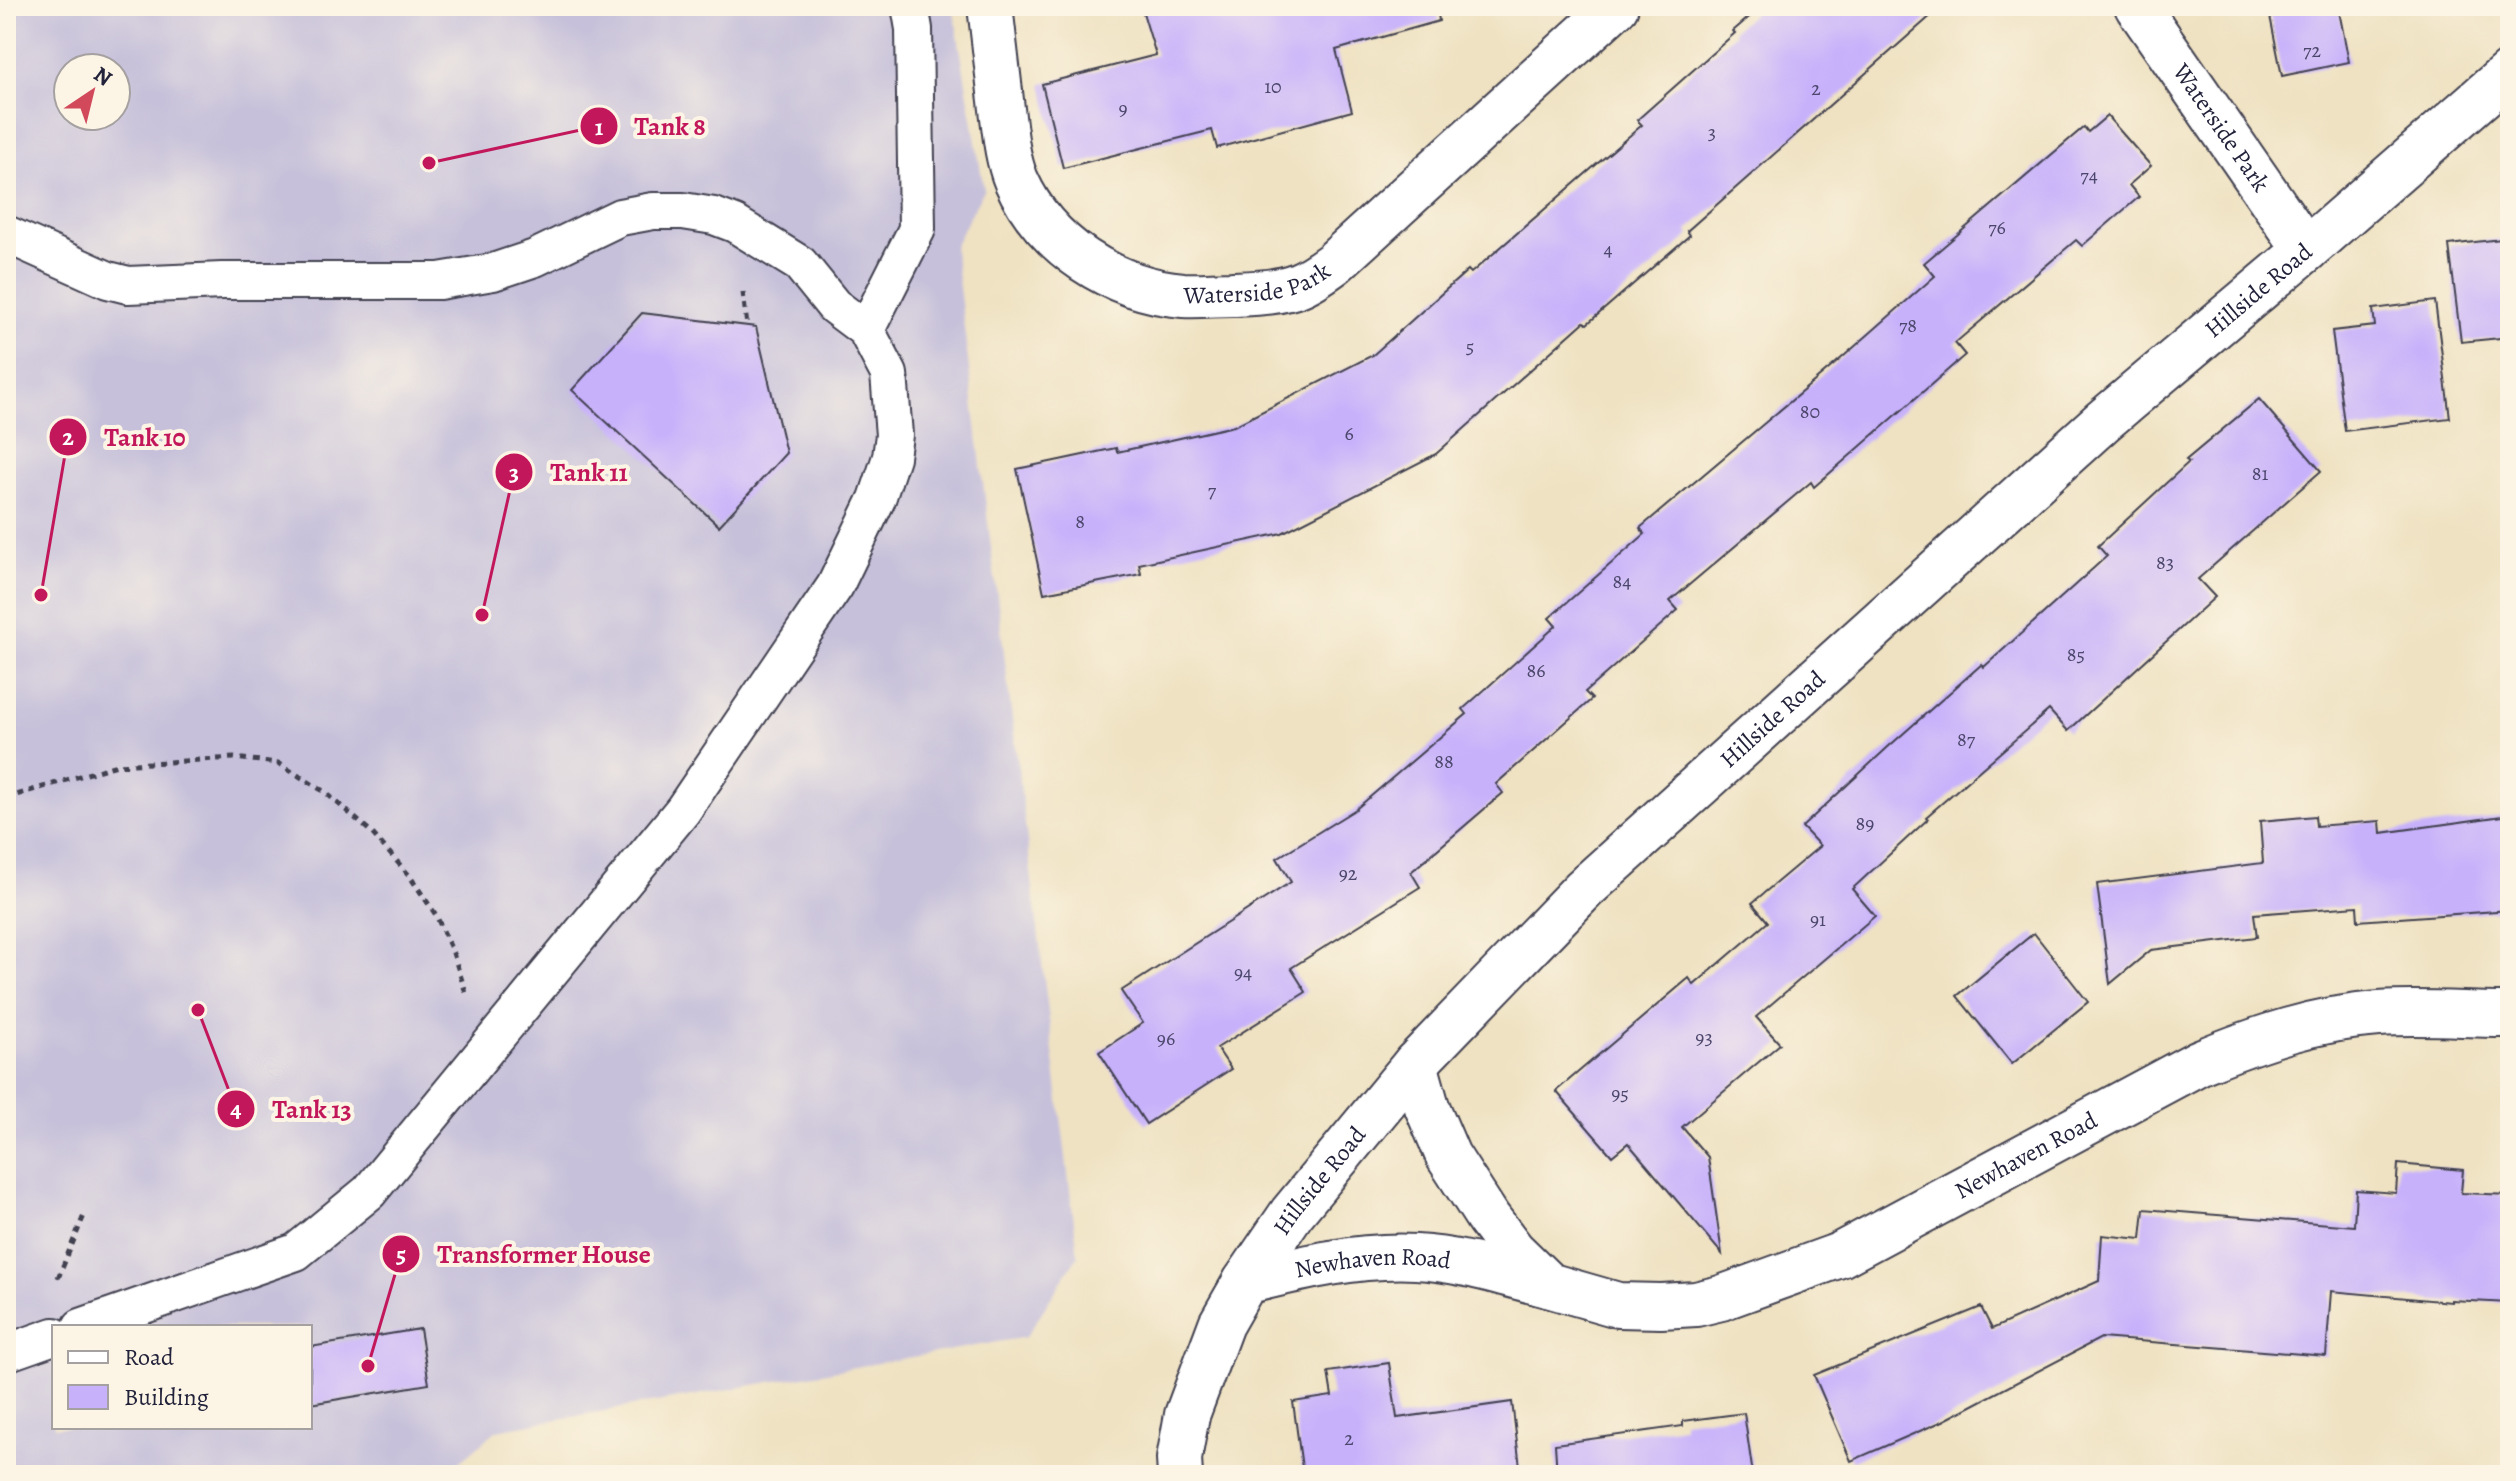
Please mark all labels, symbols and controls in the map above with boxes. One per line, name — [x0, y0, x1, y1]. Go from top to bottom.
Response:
house number: 72 — [2303, 37, 2321, 64]
north arrow — [52, 52, 132, 132]
street label: Waterside Park — [2165, 56, 2277, 198]
text: N — [88, 60, 118, 93]
house number: 10 — [1264, 73, 1282, 100]
house number: 2 — [1811, 75, 1821, 102]
house number: 9 — [1118, 95, 1128, 122]
callout: Tank 8 — [579, 101, 722, 151]
text: Tank 8 — [634, 109, 706, 144]
text: 1 — [595, 111, 604, 143]
house number: 3 — [1708, 119, 1716, 146]
house number: 74 — [2080, 162, 2098, 189]
house number: 76 — [1988, 214, 2006, 241]
house number: 4 — [1603, 236, 1613, 263]
street label: Hillside Road — [2198, 236, 2319, 345]
street label: Waterside Park — [1182, 255, 1337, 311]
house number: 78 — [1899, 312, 1917, 339]
house number: 5 — [1466, 333, 1474, 360]
house number: 80 — [1800, 398, 1820, 425]
callout: Tank 10 — [48, 412, 201, 462]
text: Tank 10 — [104, 420, 186, 455]
house number: 6 — [1344, 420, 1354, 447]
text: 2 — [62, 421, 74, 453]
callout: Tank 11 — [494, 447, 643, 497]
text: Tank 11 — [550, 455, 628, 490]
text: 3 — [509, 457, 519, 489]
house number: 81 — [2252, 460, 2268, 487]
house number: 7 — [1208, 477, 1217, 504]
house number: 8 — [1075, 508, 1085, 535]
house number: 83 — [2156, 549, 2174, 576]
house number: 84 — [1613, 568, 1631, 595]
house number: 85 — [2067, 641, 2085, 668]
house number: 86 — [1527, 657, 1545, 684]
street label: Hillside Road — [1713, 663, 1832, 775]
house number: 87 — [1957, 726, 1976, 753]
house number: 88 — [1434, 748, 1454, 775]
house number: 89 — [1856, 810, 1874, 837]
house number: 92 — [1339, 860, 1358, 887]
house number: 91 — [1810, 906, 1826, 933]
house number: 94 — [1234, 959, 1252, 986]
house number: 93 — [1695, 1024, 1713, 1051]
house number: 96 — [1157, 1025, 1175, 1052]
house number: 95 — [1611, 1080, 1629, 1107]
callout: Tank 13 — [216, 1084, 367, 1134]
text: Tank 13 — [272, 1092, 352, 1127]
text: 4 — [230, 1093, 242, 1125]
street label: Newhaven Road — [1949, 1104, 2103, 1207]
street label: Hillside Road — [1266, 1120, 1373, 1241]
callout: Transformer House — [381, 1229, 667, 1279]
text: Transformer House — [437, 1237, 651, 1272]
text: 5 — [396, 1238, 406, 1270]
street label: Newhaven Road — [1292, 1241, 1453, 1286]
legend — [52, 1325, 312, 1429]
text: Road — [124, 1341, 174, 1373]
text: Building — [124, 1381, 209, 1413]
house number: 2 — [1344, 1425, 1354, 1452]

